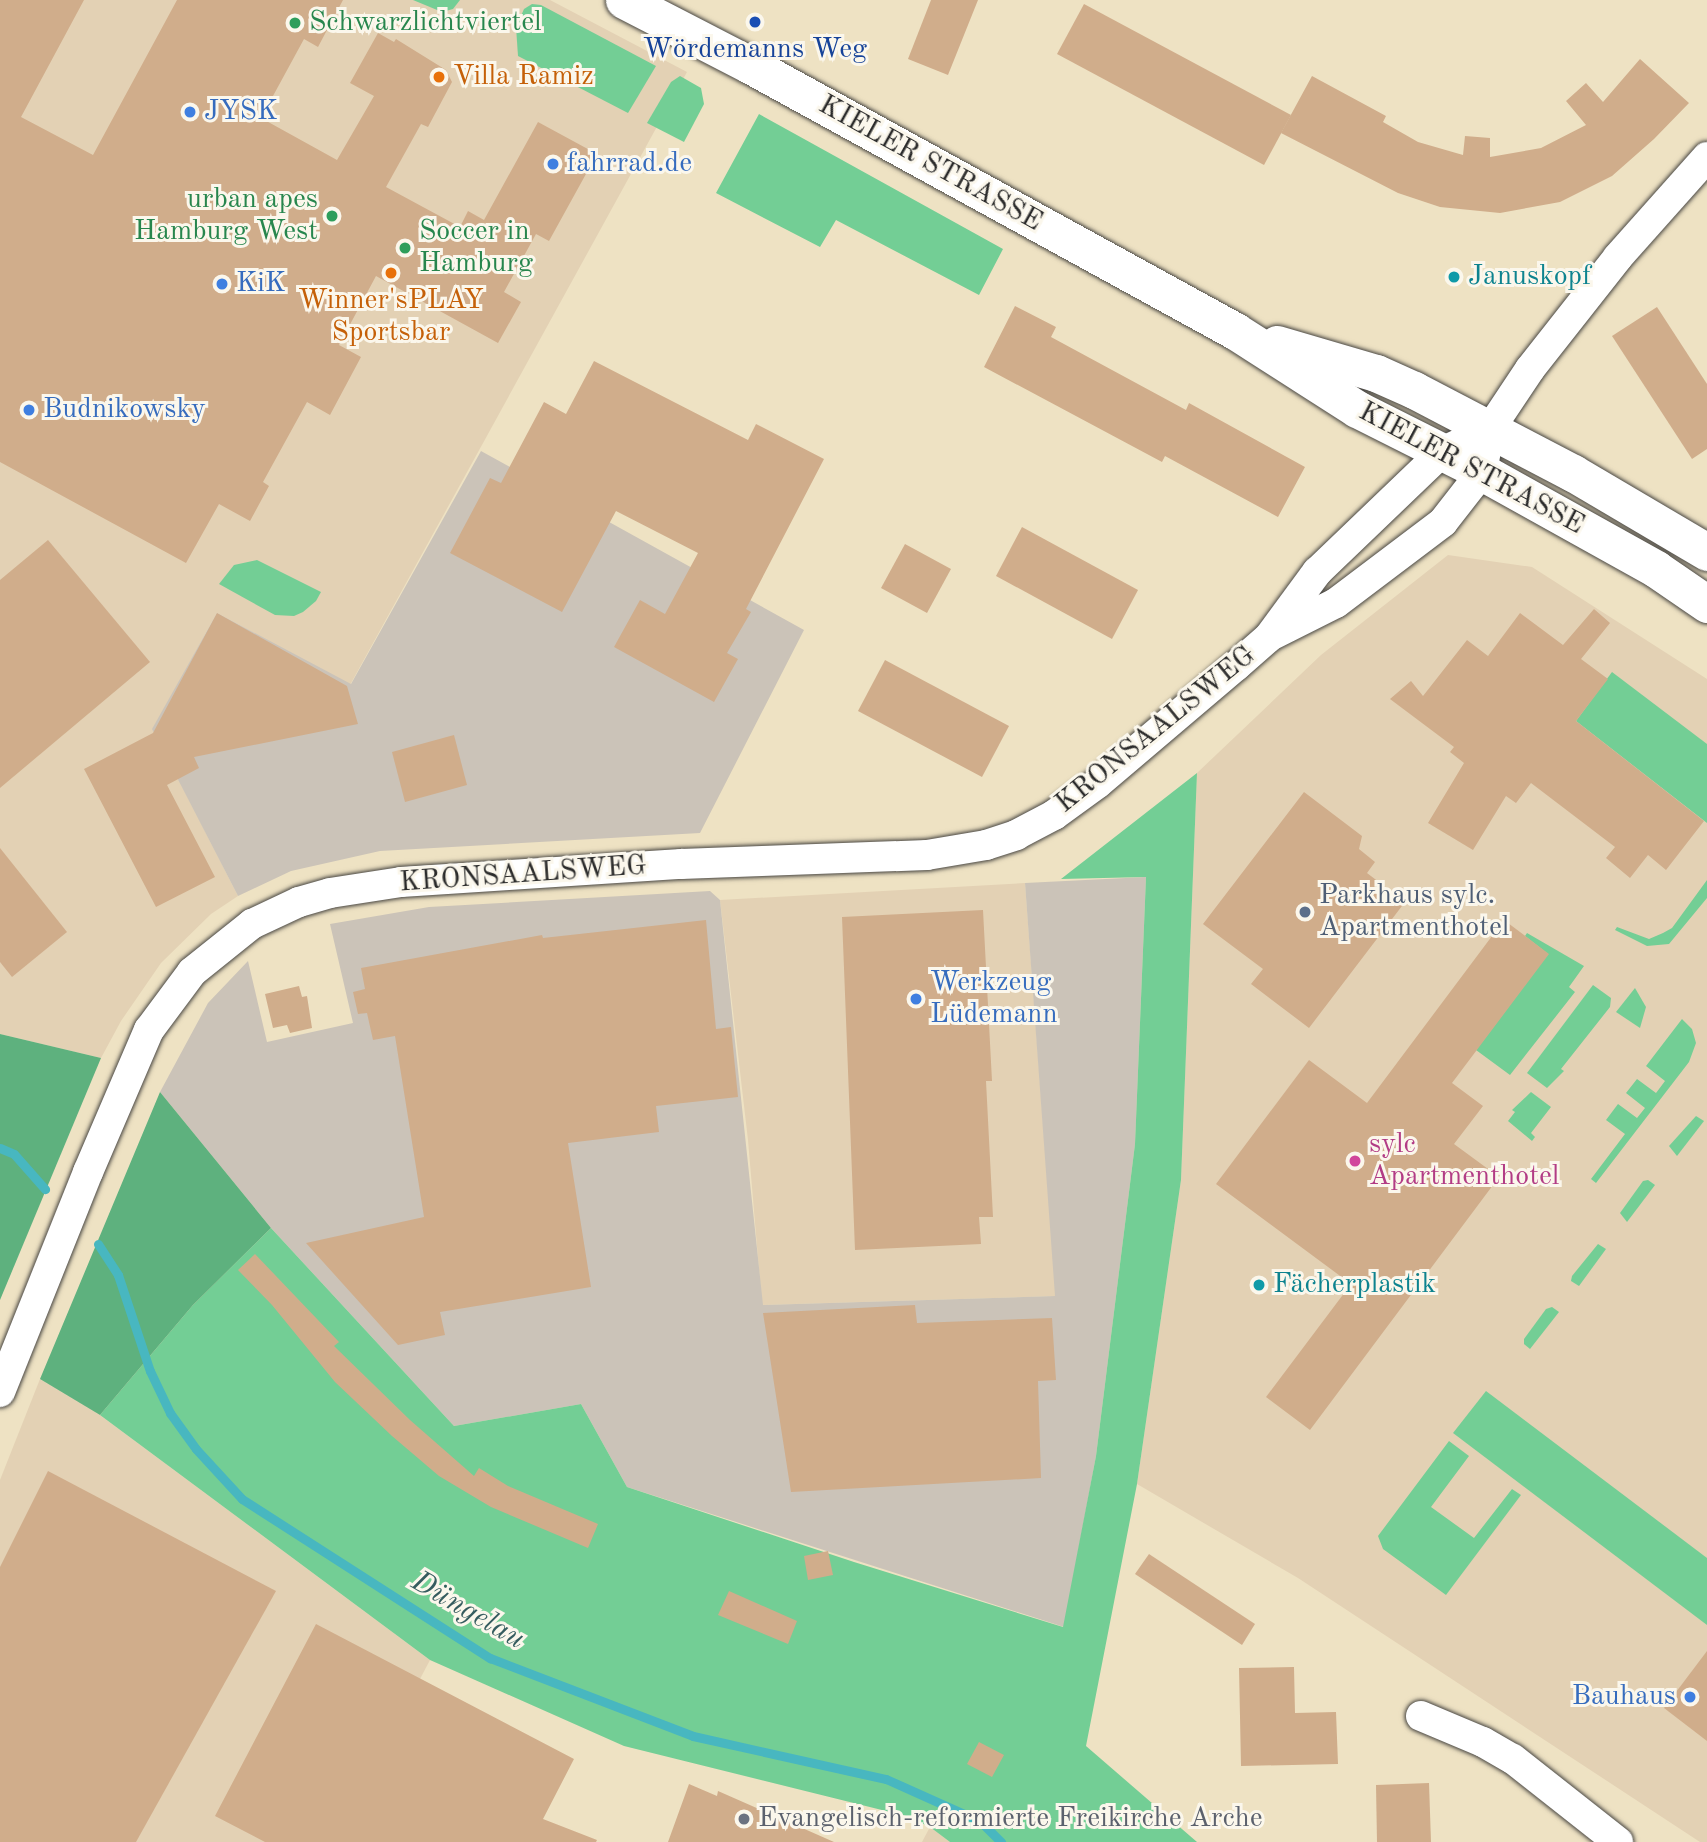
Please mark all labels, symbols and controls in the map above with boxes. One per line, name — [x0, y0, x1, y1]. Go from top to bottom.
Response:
place label: Schwarzlichtviertel — [309, 6, 542, 40]
marker: Wördemanns Weg — [747, 14, 763, 30]
marker: Schwarzlichtviertel — [287, 15, 303, 31]
place label: Wördemanns Weg — [643, 33, 867, 67]
place label: Villa Ramiz — [453, 60, 594, 94]
marker: Villa Ramiz — [431, 69, 447, 85]
street label: KIELER STRASSE — [812, 89, 1048, 239]
place label: JYSK — [204, 95, 278, 129]
marker: JYSK — [182, 104, 198, 120]
place label: fahrrad.de — [567, 147, 692, 181]
marker: fahrrad.de — [545, 156, 561, 172]
place label: urban apes Hamburg West — [134, 183, 318, 249]
marker: urban apes Hamburg West — [324, 208, 340, 224]
place label: Soccer in Hamburg — [419, 215, 533, 281]
marker: Soccer in Hamburg — [397, 240, 413, 256]
place label: Januskopf — [1468, 260, 1591, 294]
marker: Winner'sPLAY Sportsbar — [383, 265, 399, 281]
place label: KiK — [236, 267, 286, 301]
marker: Januskopf — [1446, 269, 1462, 285]
marker: KiK — [214, 276, 230, 292]
place label: Winner'sPLAY Sportsbar — [298, 284, 484, 350]
place label: Budnikowsky — [43, 393, 206, 427]
street label: KIELER STRASSE — [1353, 395, 1589, 543]
marker: Budnikowsky — [21, 402, 37, 418]
street label: KRONSAALSWEG — [1049, 639, 1263, 821]
street label: KRONSAALSWEG — [398, 850, 648, 900]
place label: Parkhaus sylc. Apartmenthotel — [1319, 879, 1509, 945]
marker: Parkhaus sylc. Apartmenthotel — [1297, 904, 1313, 920]
place label: Werkzeug Lüdemann — [930, 966, 1058, 1032]
marker: Werkzeug Lüdemann — [908, 991, 924, 1007]
place label: sylc Apartmenthotel — [1369, 1128, 1559, 1194]
marker: sylc Apartmenthotel — [1347, 1153, 1363, 1169]
place label: Fächerplastik — [1273, 1268, 1436, 1302]
marker: Fächerplastik — [1251, 1277, 1267, 1293]
water label: Düngelau — [405, 1564, 531, 1658]
place label: Bauhaus — [1572, 1680, 1676, 1714]
marker: Bauhaus — [1682, 1689, 1698, 1705]
place label: Evangelisch-reformierte Freikirche Arche — [758, 1802, 1263, 1836]
marker: Evangelisch-reformierte Freikirche Arche — [736, 1811, 752, 1827]

